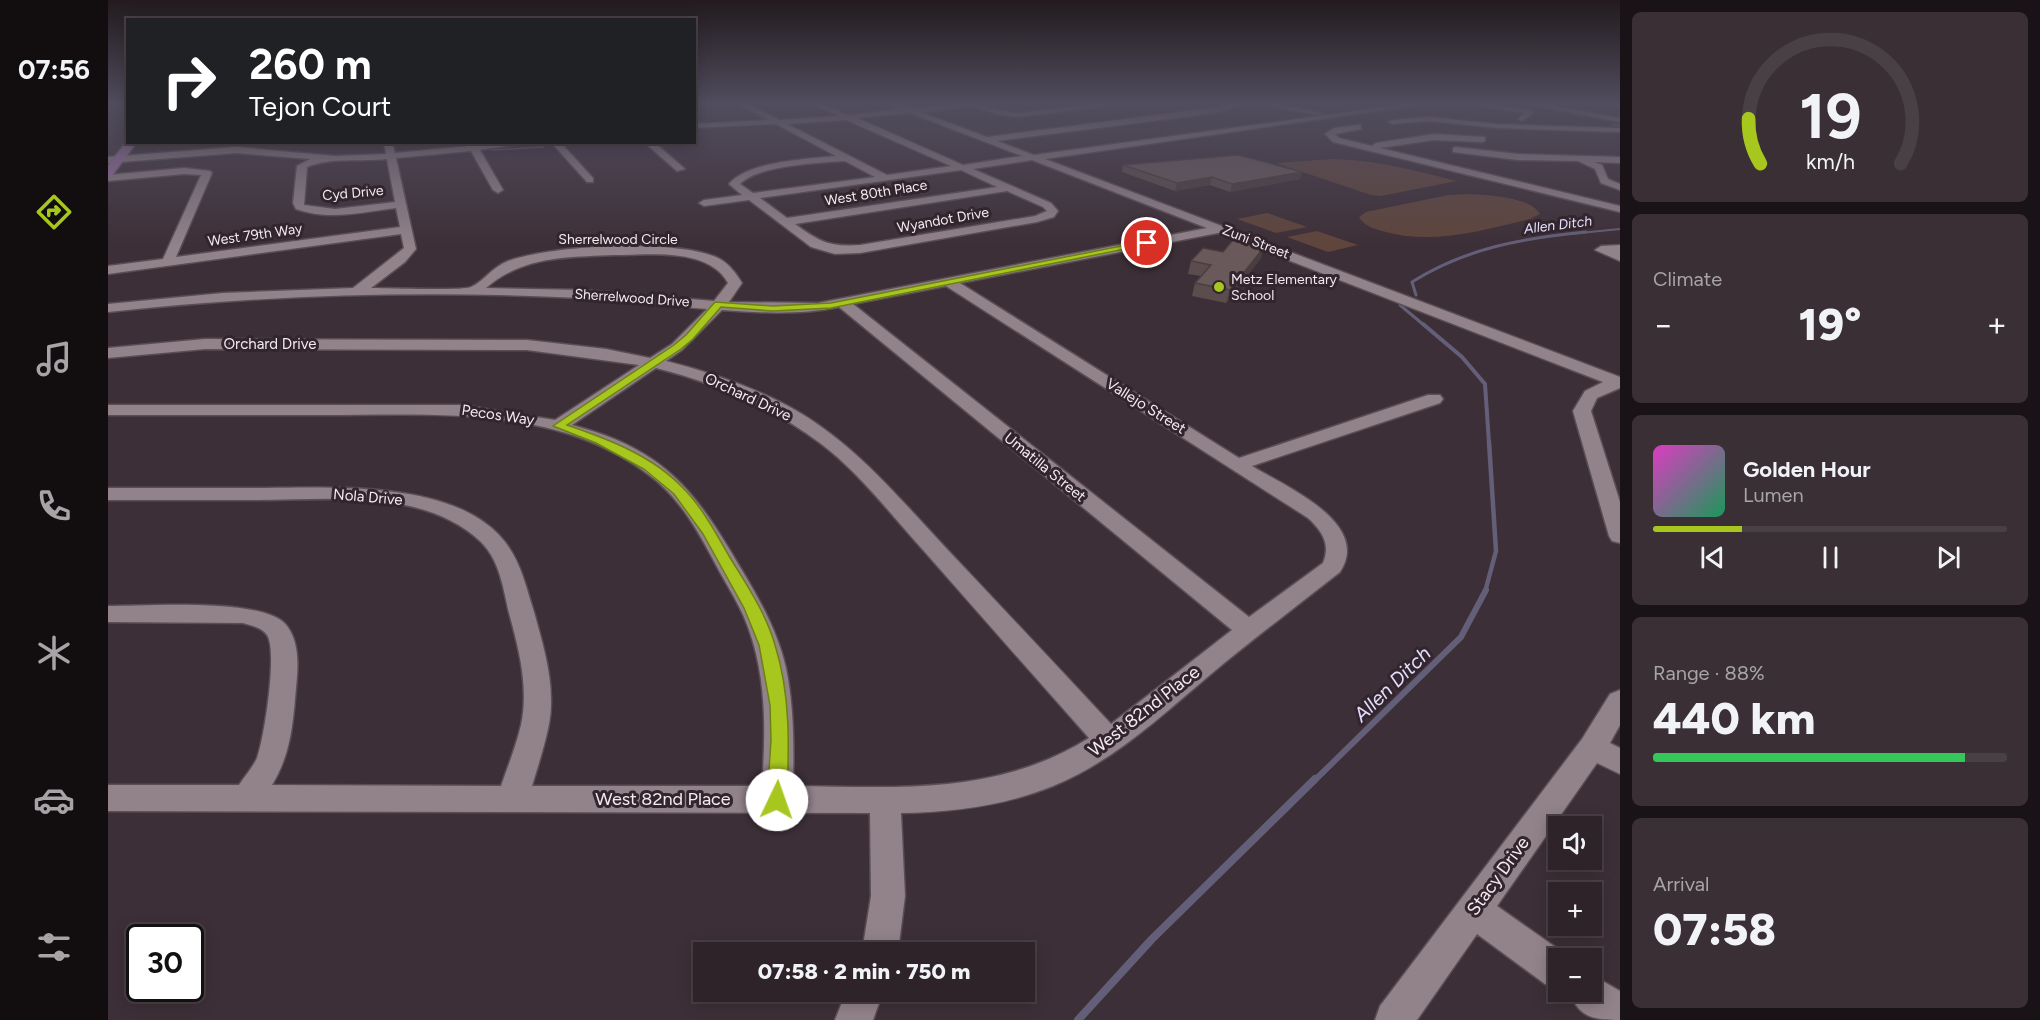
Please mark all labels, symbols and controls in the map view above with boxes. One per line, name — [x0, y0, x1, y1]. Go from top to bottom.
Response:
text: 260 m — [249, 39, 372, 90]
icon: right — [150, 42, 228, 120]
text: 07:56 — [18, 53, 90, 86]
text: 19 — [1799, 79, 1861, 154]
text: Tejon Court — [249, 90, 391, 123]
text: km/h — [1806, 149, 1854, 174]
street label: West 80th Place — [824, 176, 929, 209]
street label: Cyd Drive — [322, 182, 385, 204]
icon: directions — [33, 191, 75, 233]
street label: Wyandot Drive — [896, 203, 991, 236]
water label: Allen Ditch — [1522, 212, 1593, 238]
pin — [1121, 217, 1172, 268]
street label: West 79th Way — [207, 220, 304, 250]
street label: Zuni Street — [1220, 221, 1292, 263]
icon: arrive — [1130, 226, 1163, 259]
street label: Sherrelwood Circle — [558, 231, 678, 248]
text: Climate — [1653, 267, 1722, 291]
place label: Metz Elementary School — [1231, 271, 1338, 304]
marker: Metz Elementary School — [1212, 280, 1226, 294]
street label: Sherrelwood Drive — [574, 285, 690, 311]
text: 19° — [1799, 297, 1861, 351]
text: − — [1653, 305, 1674, 344]
text: + — [1986, 305, 2007, 344]
street label: Orchard Drive — [223, 335, 317, 353]
icon: music — [33, 338, 75, 380]
street label: Orchard Drive — [702, 369, 794, 425]
street label: Vallejo Street — [1103, 374, 1189, 438]
street label: Pecos Way — [460, 401, 536, 429]
street label: Umatilla Street — [1000, 428, 1090, 506]
text: Golden Hour — [1743, 456, 1871, 483]
text: Lumen — [1743, 483, 1804, 507]
icon: phone — [33, 485, 75, 527]
street label: Nola Drive — [333, 485, 403, 509]
icon: previous — [1696, 541, 1729, 574]
icon: pause — [1814, 541, 1847, 574]
icon: next — [1932, 541, 1965, 574]
icon: climate — [33, 632, 75, 674]
water label: Allen Ditch — [1348, 641, 1435, 727]
street label: West 82nd Place — [1084, 661, 1204, 761]
text: Range · 88% — [1653, 661, 1765, 685]
text: 440 km — [1653, 691, 1815, 745]
position arrow — [745, 768, 809, 832]
icon: car — [33, 779, 75, 821]
street label: West 82nd Place — [595, 788, 731, 810]
map controls — [1548, 816, 1602, 1002]
button: sound — [1548, 816, 1602, 870]
street label: Stacy Drive — [1462, 832, 1534, 920]
text: Arrival — [1653, 872, 1709, 896]
button: + — [1548, 882, 1602, 936]
text: 07:58 — [1653, 902, 1776, 956]
speed limit sign: 30 — [126, 924, 204, 1002]
icon: filters — [33, 926, 75, 968]
button: − — [1548, 948, 1602, 1002]
text: 07:58 · 2 min · 750 m — [758, 958, 970, 985]

